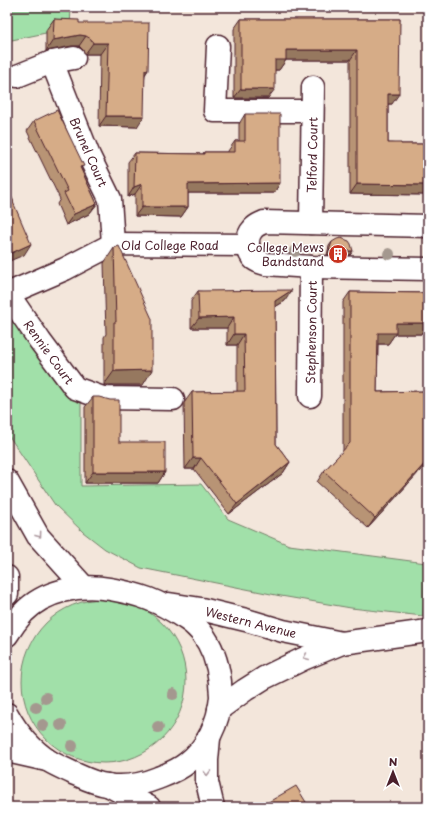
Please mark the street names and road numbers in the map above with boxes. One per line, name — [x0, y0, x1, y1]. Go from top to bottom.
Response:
street label: Brunel Court — [66, 114, 112, 190]
street label: Telford Court — [302, 117, 322, 193]
street label: Old College Road — [121, 236, 219, 254]
street label: Stephenson Court — [301, 280, 321, 384]
street label: Rennie Court — [19, 316, 79, 388]
street label: Western Avenue — [203, 602, 299, 642]

